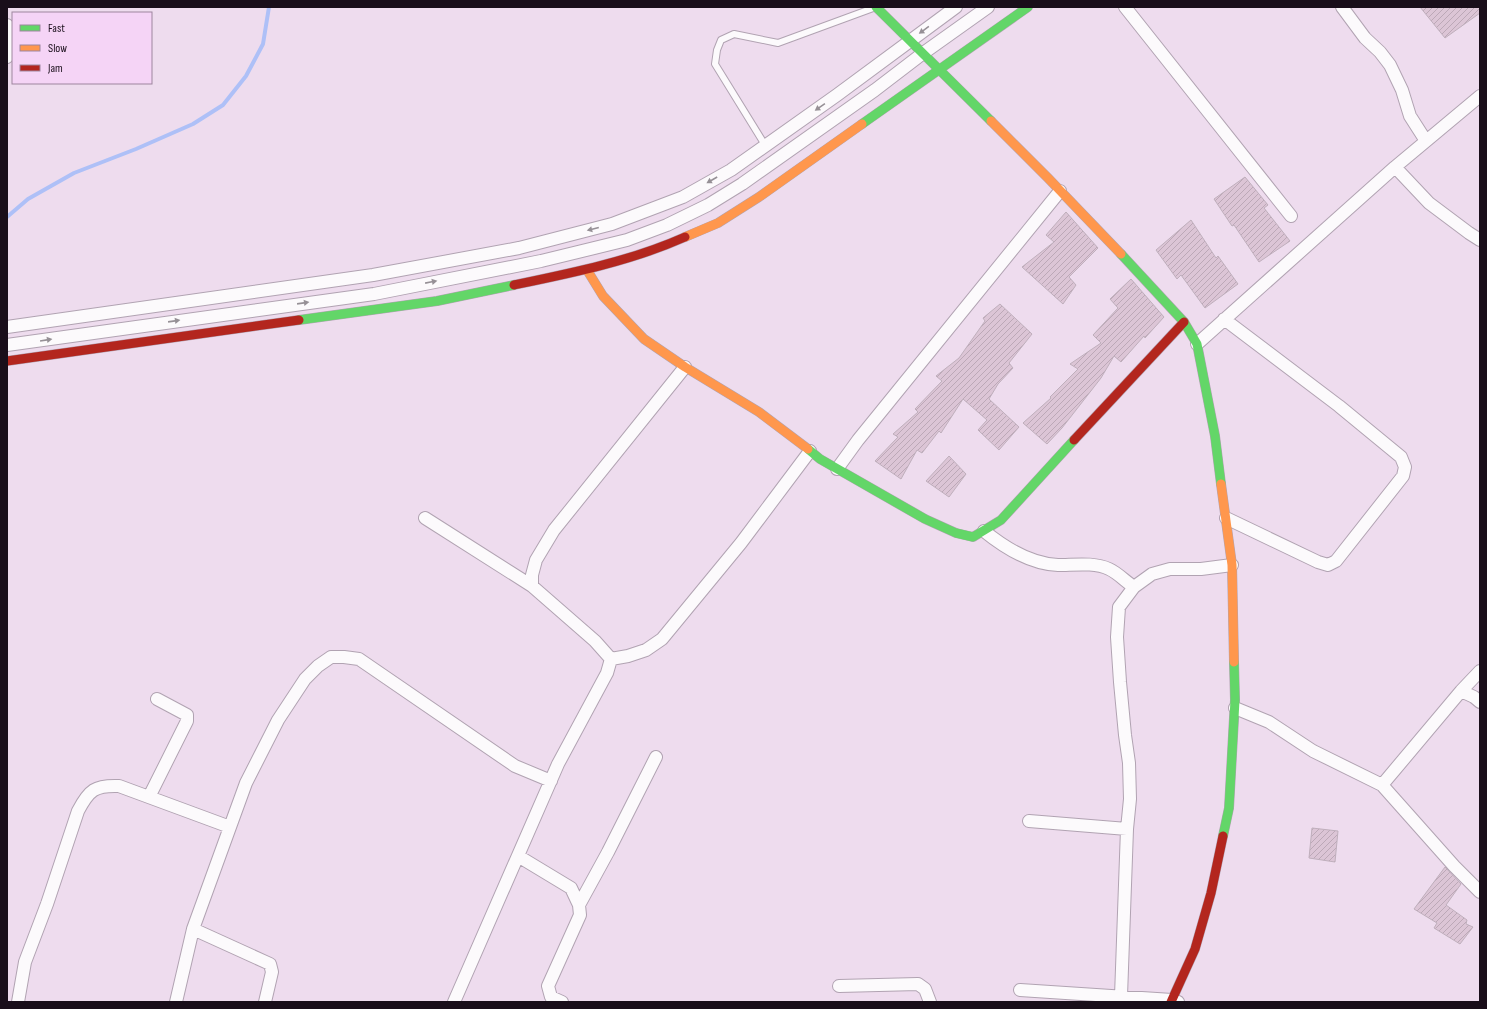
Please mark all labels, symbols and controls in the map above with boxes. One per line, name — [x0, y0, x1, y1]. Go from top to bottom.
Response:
legend — [12, 12, 152, 84]
text: Fast — [48, 21, 65, 36]
one-way arrow — [919, 26, 930, 34]
text: Slow — [48, 41, 67, 56]
text: Jam — [47, 61, 63, 76]
one-way arrow — [814, 103, 825, 111]
one-way arrow — [707, 177, 718, 184]
one-way arrow — [586, 226, 598, 232]
one-way arrow — [425, 279, 437, 285]
one-way arrow — [297, 300, 309, 306]
one-way arrow — [168, 318, 180, 324]
one-way arrow — [40, 337, 52, 343]

